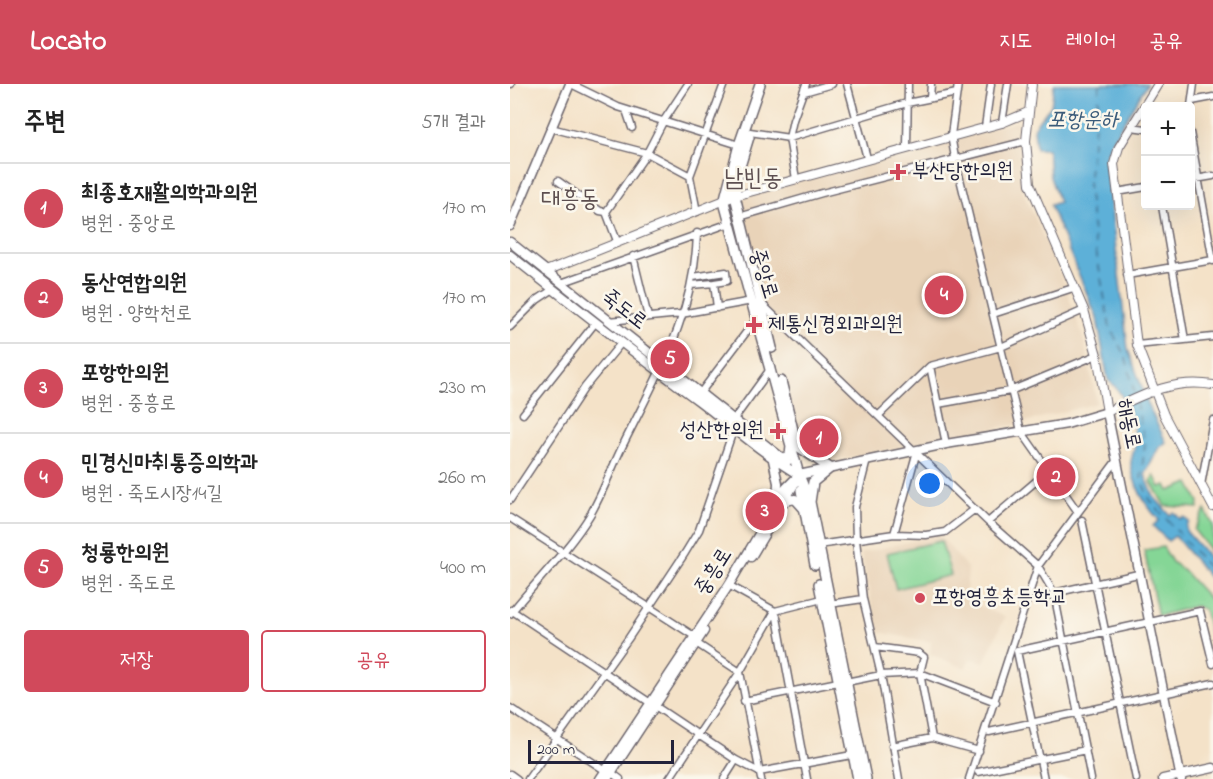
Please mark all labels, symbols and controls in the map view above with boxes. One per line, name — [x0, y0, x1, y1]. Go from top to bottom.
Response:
text: Locato — [30, 22, 106, 63]
text: 지도 — [999, 27, 1033, 57]
text: 레이어 — [1066, 27, 1116, 57]
text: 공유 — [1149, 27, 1183, 57]
map controls — [1141, 102, 1195, 210]
button: + — [1141, 102, 1195, 156]
text: 주변 — [24, 104, 66, 142]
water label: 포항운하 — [1048, 105, 1120, 137]
text: 5개 결과 — [421, 109, 486, 138]
button: − — [1141, 156, 1195, 210]
place label: 부산당한의원 — [912, 157, 1013, 187]
district label: 남빈동 — [724, 162, 782, 197]
marker: 부산당한의원 — [889, 163, 907, 181]
text: 최종호재활의학과의원 — [81, 178, 258, 210]
district label: 대흥동 — [541, 183, 599, 218]
text: 1 — [40, 194, 47, 223]
text: 170 m — [442, 194, 486, 223]
text: 병원 · 중앙로 — [81, 210, 176, 239]
street label: 중앙로 — [741, 245, 785, 303]
text: 동산연합의원 — [81, 268, 187, 300]
pin: 4 — [924, 272, 964, 318]
street label: 죽도로 — [595, 283, 653, 337]
text: 2 — [39, 284, 48, 313]
text: 170 m — [442, 284, 486, 313]
text: 병원 · 양학천로 — [81, 300, 192, 329]
place label: 제통신경외과의원 — [768, 310, 903, 340]
marker: 제통신경외과의원 — [745, 316, 763, 334]
pin: 5 — [650, 336, 690, 382]
text: 포항한의원 — [81, 358, 170, 390]
text: 3 — [39, 374, 48, 403]
text: 230 m — [439, 374, 486, 403]
text: 병원 · 중흥로 — [81, 390, 176, 419]
street label: 해동로 — [1108, 396, 1148, 452]
place label: 성산한의원 — [680, 416, 764, 446]
pin: 1 — [800, 416, 838, 460]
marker: 성산한의원 — [769, 422, 787, 440]
text: 민경신마취통증의학과 — [81, 448, 258, 480]
pin: 2 — [1036, 454, 1076, 500]
text: 4 — [39, 464, 48, 493]
text: 260 m — [438, 464, 486, 493]
your location — [915, 469, 944, 498]
text: 병원 · 죽도시장14길 — [81, 480, 223, 509]
pin: 3 — [746, 488, 784, 534]
text: 청룡한의원 — [81, 538, 170, 570]
street label: 중흥로 — [688, 543, 740, 601]
text: 5 — [38, 554, 49, 583]
text: 400 m — [440, 554, 486, 583]
text: 병원 · 죽도로 — [81, 570, 176, 599]
place label: 포항영흥초등학교 — [932, 583, 1067, 613]
marker: 포항영흥초등학교 — [913, 591, 927, 605]
button: 저장 — [24, 630, 249, 692]
button: 공유 — [261, 630, 486, 692]
scale bar — [528, 737, 674, 764]
text: 200 m — [537, 738, 575, 762]

